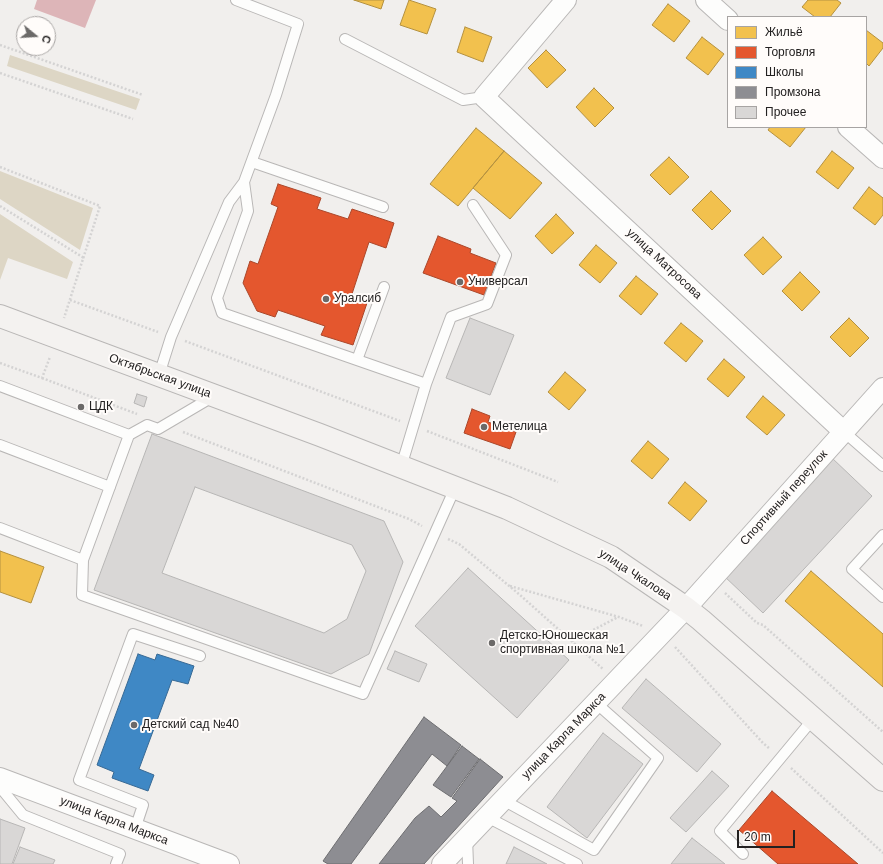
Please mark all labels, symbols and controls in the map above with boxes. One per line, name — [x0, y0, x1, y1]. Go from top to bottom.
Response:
north arrow — [16, 16, 56, 56]
legend — [727, 16, 867, 128]
text: Жильё — [765, 25, 803, 39]
text: С — [40, 34, 53, 45]
text: Торговля — [765, 45, 815, 59]
text: Школы — [765, 65, 803, 79]
text: Промзона — [765, 85, 820, 99]
text: Прочее — [765, 105, 806, 119]
street label: улица Матросова — [623, 226, 705, 302]
place label: Универсал — [468, 275, 528, 289]
marker: Универсал — [455, 277, 465, 287]
place label: Уралсиб — [334, 292, 381, 306]
marker: Уралсиб — [321, 294, 331, 304]
street label: Октябрьская улица — [107, 351, 213, 401]
place label: ЦДК — [89, 400, 113, 414]
marker: ЦДК — [76, 402, 86, 412]
place label: Метелица — [492, 420, 547, 434]
marker: Метелица — [479, 422, 489, 432]
street label: Спортивный переулок — [737, 447, 831, 549]
street label: улица Чкалова — [596, 546, 674, 604]
place label: Детско-Юношеская спортивная школа №1 — [500, 629, 625, 657]
marker: Детско-Юношеская спортивная школа №1 — [487, 638, 497, 648]
street label: улица Карла Маркса — [519, 690, 609, 782]
place label: Детский сад №40 — [142, 718, 239, 732]
marker: Детский сад №40 — [129, 720, 139, 730]
street label: улица Карла Маркса — [58, 794, 170, 848]
scale bar — [739, 822, 797, 848]
text: 20 m — [744, 830, 771, 844]

